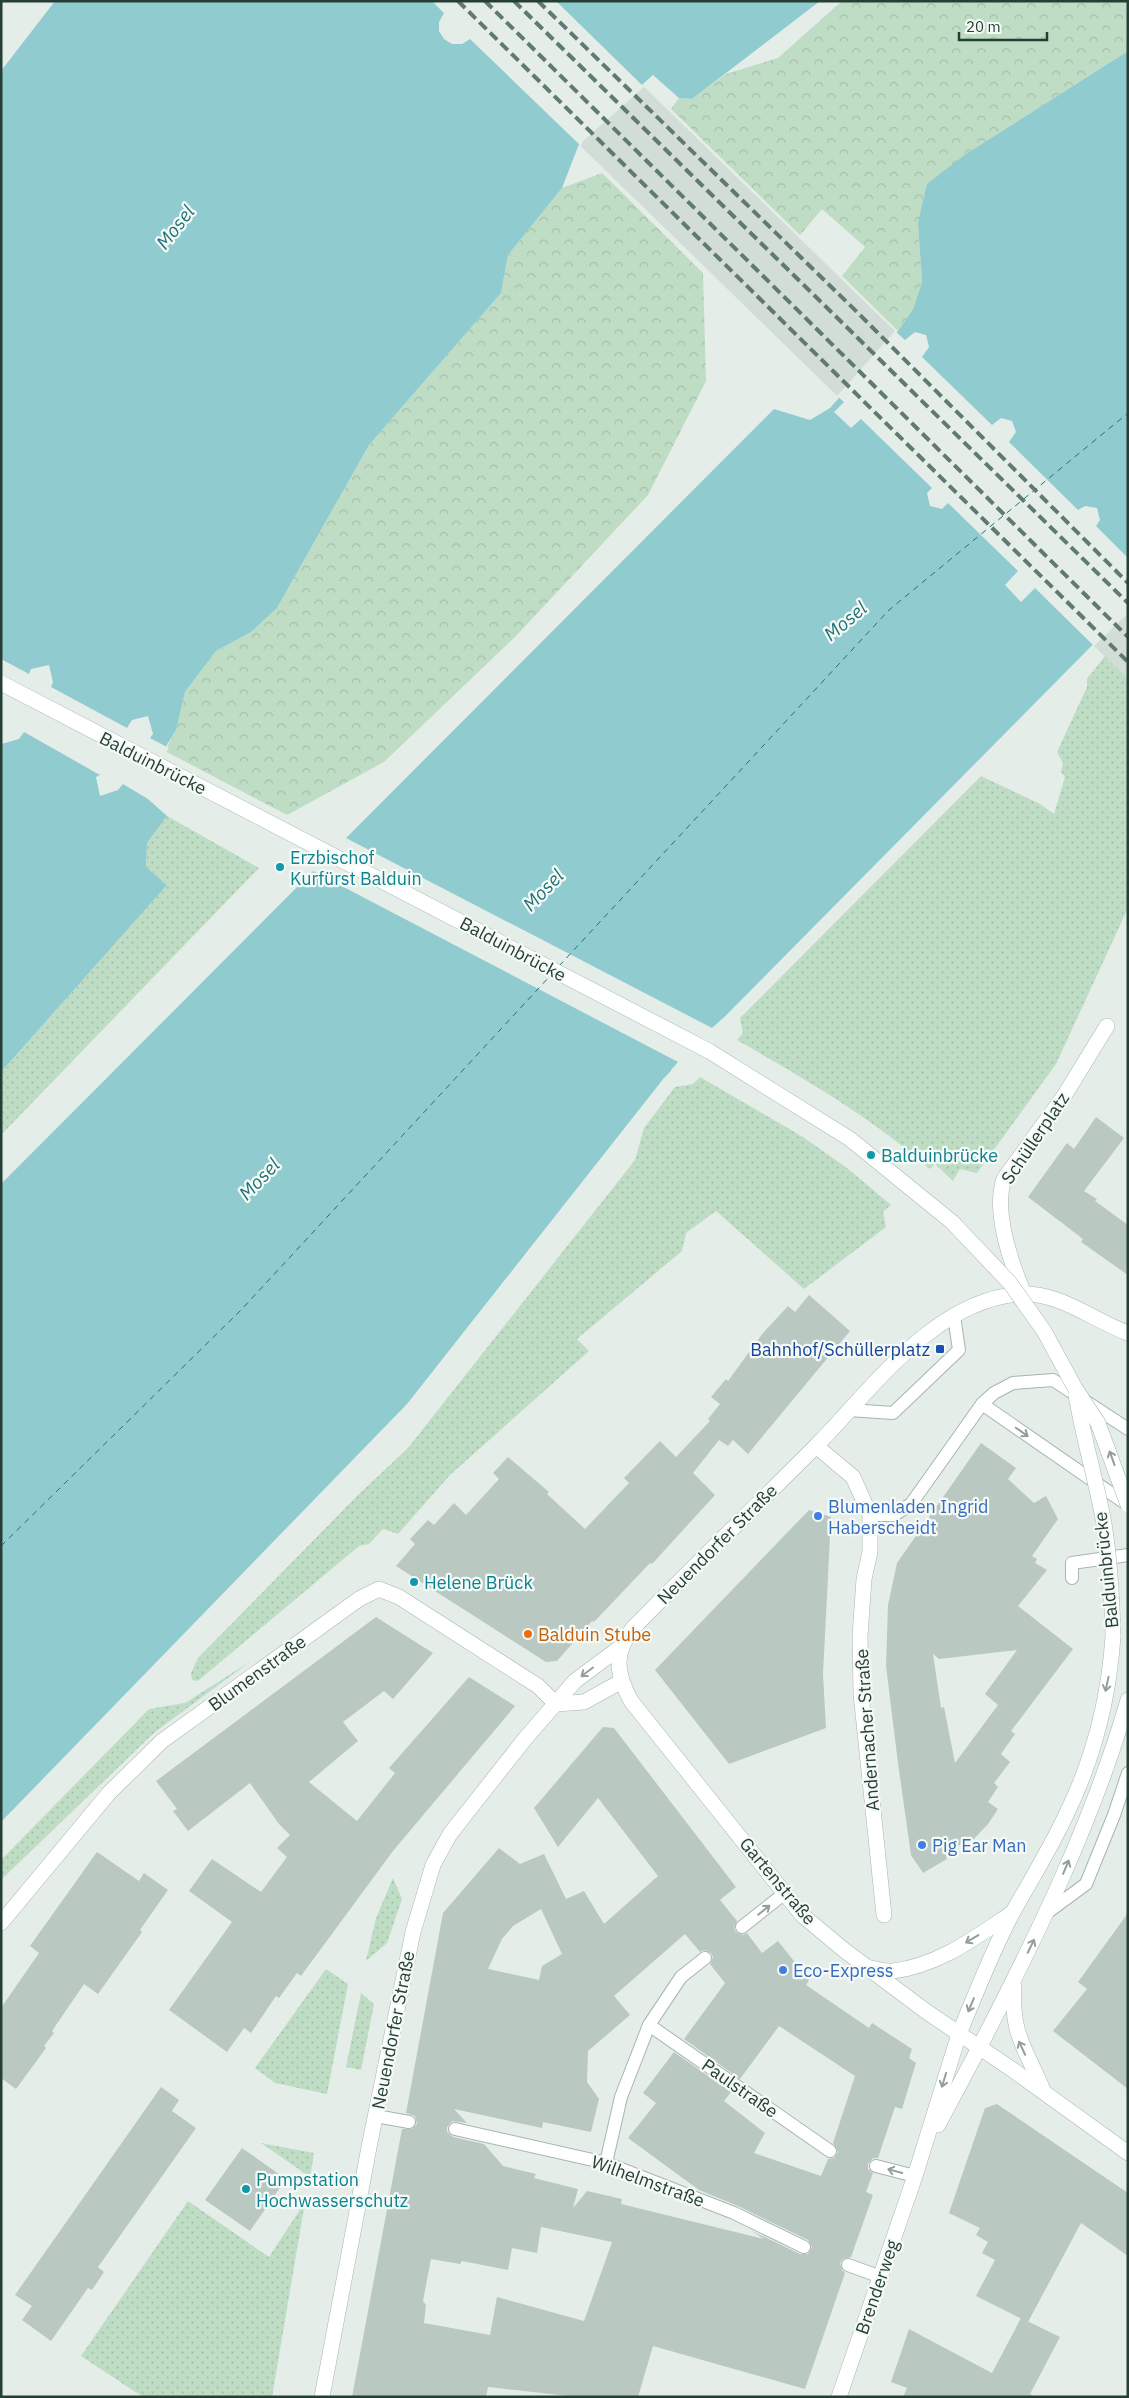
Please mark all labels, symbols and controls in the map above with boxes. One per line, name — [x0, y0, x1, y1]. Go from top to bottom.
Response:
scale bar — [959, 10, 1046, 42]
text: 20 m — [966, 17, 1001, 36]
water label: Mosel — [150, 200, 200, 254]
water label: Mosel — [819, 596, 871, 646]
street label: Balduinbrücke — [96, 726, 210, 800]
place label: Erzbischof Kurfürst Balduin — [290, 846, 422, 890]
marker: Erzbischof Kurfürst Balduin — [274, 861, 286, 873]
water label: Mosel — [517, 864, 569, 916]
street label: Balduinbrücke — [456, 911, 570, 987]
street label: Schüllerplatz — [996, 1088, 1074, 1188]
place label: Balduinbrücke — [881, 1144, 998, 1167]
marker: Balduinbrücke — [865, 1149, 877, 1161]
water label: Mosel — [233, 1153, 285, 1205]
place label: Bahnhof/Schüllerplatz — [750, 1338, 930, 1361]
marker: Bahnhof/Schüllerplatz — [934, 1343, 946, 1355]
one-way arrow — [1015, 1427, 1029, 1437]
one-way arrow — [1107, 1451, 1116, 1467]
street label: Neuendorfer Straße — [652, 1479, 782, 1609]
place label: Blumenladen Ingrid Haberscheidt — [828, 1495, 988, 1539]
marker: Blumenladen Ingrid Haberscheidt — [812, 1510, 824, 1522]
street label: Balduinbrücke — [1088, 1510, 1124, 1629]
place label: Helene Brück — [424, 1571, 533, 1594]
marker: Helene Brück — [408, 1576, 420, 1588]
place label: Balduin Stube — [538, 1623, 651, 1646]
marker: Balduin Stube — [522, 1628, 534, 1640]
street label: Blumenstraße — [204, 1630, 310, 1716]
street label: Andernacher Straße — [850, 1648, 884, 1812]
one-way arrow — [581, 1667, 594, 1678]
one-way arrow — [1102, 1676, 1111, 1692]
street label: Gartenstraße — [735, 1832, 821, 1930]
place label: Pig Ear Man — [932, 1834, 1027, 1857]
marker: Pig Ear Man — [916, 1839, 928, 1851]
one-way arrow — [1062, 1860, 1072, 1875]
one-way arrow — [757, 1905, 770, 1916]
one-way arrow — [965, 1934, 979, 1945]
one-way arrow — [1027, 1939, 1036, 1954]
street label: Neuendorfer Straße — [366, 1949, 420, 2111]
place label: Eco-Express — [793, 1959, 894, 1982]
marker: Eco-Express — [777, 1964, 789, 1976]
one-way arrow — [965, 1997, 975, 2012]
one-way arrow — [1017, 2041, 1026, 2056]
street label: Paulstraße — [697, 2053, 783, 2123]
one-way arrow — [938, 2072, 948, 2088]
street label: Wilhelmstraße — [588, 2150, 708, 2212]
one-way arrow — [888, 2166, 904, 2175]
place label: Pumpstation Hochwasserschutz — [256, 2168, 408, 2212]
marker: Pumpstation Hochwasserschutz — [240, 2183, 252, 2195]
street label: Brenderweg — [850, 2236, 904, 2337]

